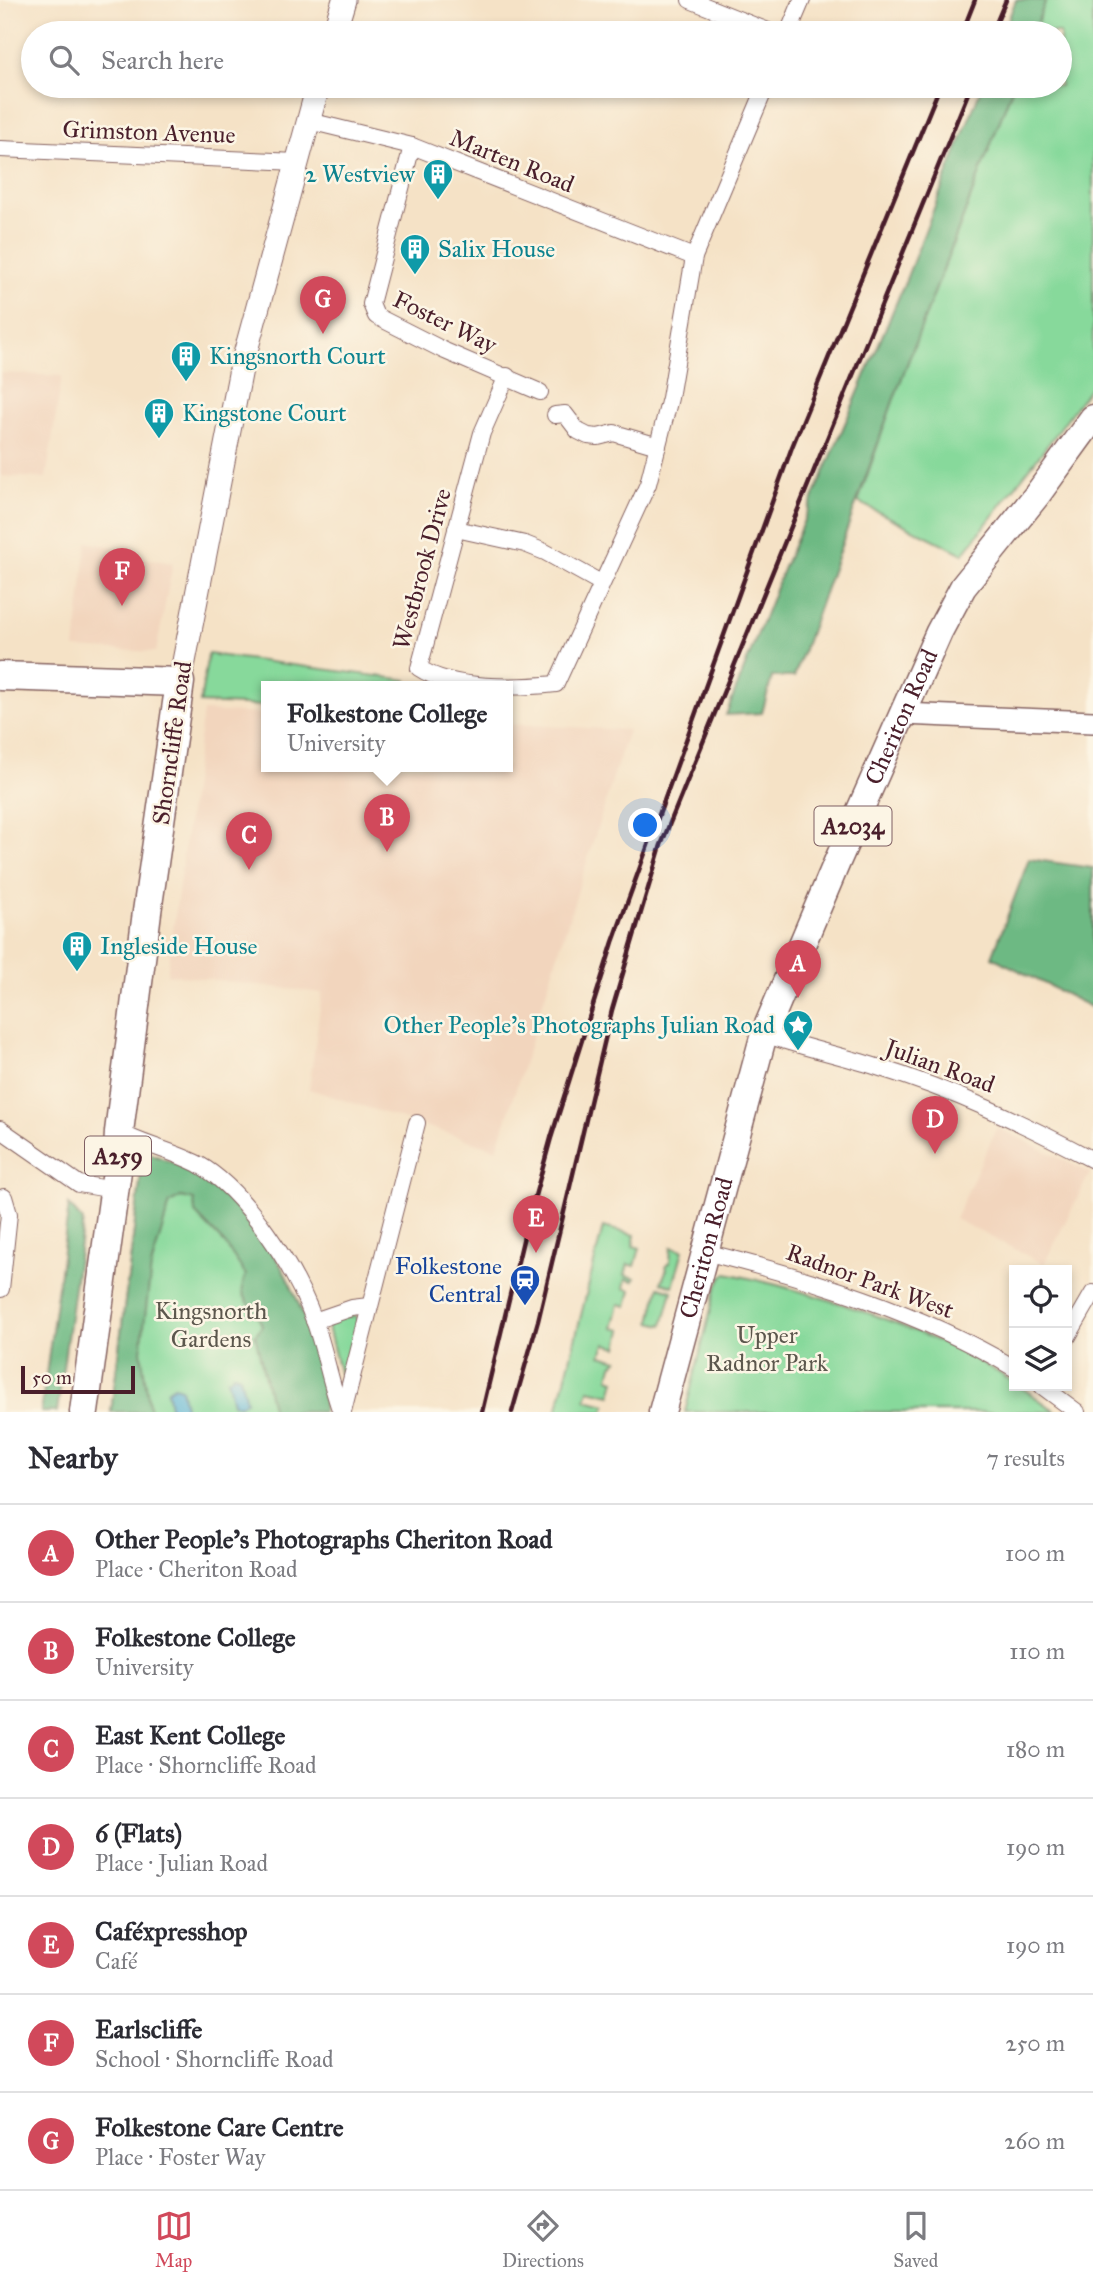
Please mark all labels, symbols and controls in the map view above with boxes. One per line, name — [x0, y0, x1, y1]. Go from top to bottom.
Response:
search box — [21, 21, 1072, 98]
icon: search — [45, 41, 83, 79]
text: Search here — [101, 44, 224, 76]
street label: Grimston Avenue — [62, 114, 236, 150]
street label: Marten Road — [445, 122, 579, 200]
building icon: 2 Westview — [421, 157, 455, 201]
place label: 2 Westview — [305, 159, 416, 189]
building icon: Salix House — [398, 232, 432, 276]
place label: Salix House — [438, 234, 555, 264]
pin: G — [300, 276, 346, 334]
street label: Foster Way — [388, 284, 502, 360]
building icon: Kingsnorth Court — [169, 339, 203, 383]
place label: Kingsnorth Court — [209, 341, 386, 371]
building icon: Kingstone Court — [142, 396, 176, 440]
place label: Kingstone Court — [182, 398, 347, 428]
street label: Westbrook Drive — [386, 485, 458, 653]
pin: F — [99, 548, 145, 606]
street label: Cheriton Road — [858, 645, 944, 789]
street label: Shorncliffe Road — [146, 659, 198, 827]
popup — [261, 681, 513, 772]
text: Folkestone College — [287, 697, 487, 729]
text: University — [287, 729, 385, 757]
pin: B — [364, 794, 410, 852]
road number: A2034 — [814, 806, 892, 846]
your location — [628, 808, 662, 842]
pin: C — [226, 812, 272, 870]
building icon: Ingleside House — [60, 929, 94, 973]
place label: Ingleside House — [100, 931, 258, 961]
pin: A — [775, 940, 821, 998]
place icon: Other People's Photographs Julian Road — [781, 1008, 815, 1052]
place label: Other People's Photographs Julian Road — [383, 1010, 775, 1040]
street label: Julian Road — [878, 1031, 999, 1100]
pin: D — [912, 1096, 958, 1154]
road number: A259 — [85, 1136, 151, 1176]
street label: Cheriton Road — [673, 1174, 740, 1322]
pin: E — [513, 1195, 559, 1253]
street label: Radnor Park West — [782, 1237, 958, 1325]
place label: Folkestone Central — [395, 1251, 503, 1309]
station icon: Folkestone Central — [508, 1263, 542, 1307]
map controls — [1009, 1265, 1072, 1391]
button: locate — [1009, 1265, 1072, 1328]
park label: Kingsnorth Gardens — [155, 1296, 267, 1354]
park label: Upper Radnor Park — [706, 1320, 829, 1378]
button: layers — [1009, 1328, 1072, 1391]
scale bar — [21, 1363, 135, 1395]
text: 50 m — [32, 1366, 72, 1389]
text: Nearby — [28, 1440, 118, 1476]
text: 7 results — [986, 1444, 1065, 1472]
text: Other People's Photographs Cheriton Road — [95, 1523, 552, 1555]
text: A — [43, 1539, 59, 1567]
text: 100 m — [1005, 1539, 1065, 1567]
text: Place · Cheriton Road — [95, 1555, 297, 1583]
text: Folkestone College — [95, 1621, 295, 1653]
text: B — [43, 1637, 59, 1665]
text: 110 m — [1009, 1637, 1065, 1665]
text: University — [95, 1653, 194, 1681]
text: East Kent College — [95, 1719, 285, 1751]
text: C — [43, 1735, 59, 1763]
text: 180 m — [1006, 1735, 1065, 1763]
text: Place · Shorncliffe Road — [95, 1751, 317, 1779]
text: 6 (Flats) — [95, 1817, 182, 1849]
text: D — [42, 1833, 60, 1861]
text: 190 m — [1006, 1833, 1065, 1861]
text: Place · Julian Road — [95, 1849, 268, 1877]
text: Caféxpresshop — [95, 1915, 247, 1947]
text: E — [43, 1931, 59, 1959]
text: 190 m — [1006, 1931, 1065, 1959]
text: Café — [95, 1947, 138, 1975]
text: Earlscliffe — [95, 2013, 202, 2045]
text: F — [43, 2029, 59, 2057]
text: 250 m — [1005, 2029, 1065, 2057]
text: School · Shorncliffe Road — [95, 2045, 333, 2073]
text: Folkestone Care Centre — [95, 2111, 344, 2143]
text: G — [43, 2127, 59, 2155]
text: 260 m — [1004, 2127, 1065, 2155]
text: Place · Foster Way — [95, 2143, 265, 2171]
tab: Map — [155, 2207, 193, 2272]
tab: Directions — [502, 2207, 584, 2272]
tab: Saved — [893, 2207, 938, 2272]

